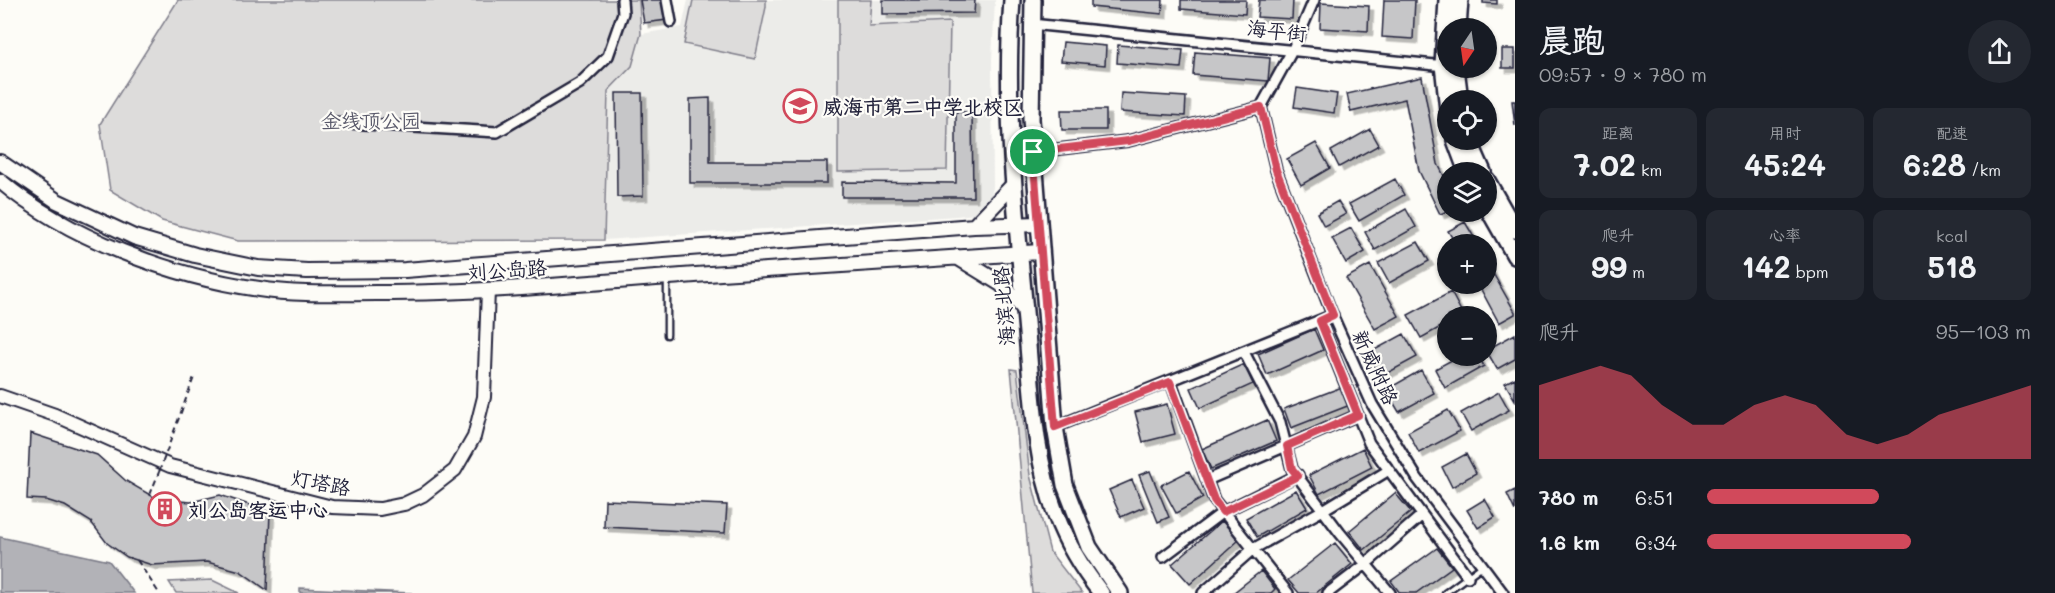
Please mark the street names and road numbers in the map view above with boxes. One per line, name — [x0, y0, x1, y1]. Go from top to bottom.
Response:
street label: 海平街 — [1246, 14, 1308, 46]
street label: 刘公岛路 — [466, 253, 549, 285]
street label: 海滨北路 — [986, 264, 1019, 347]
street label: 新威附路 — [1347, 325, 1405, 410]
street label: 灯塔路 — [289, 464, 354, 501]

